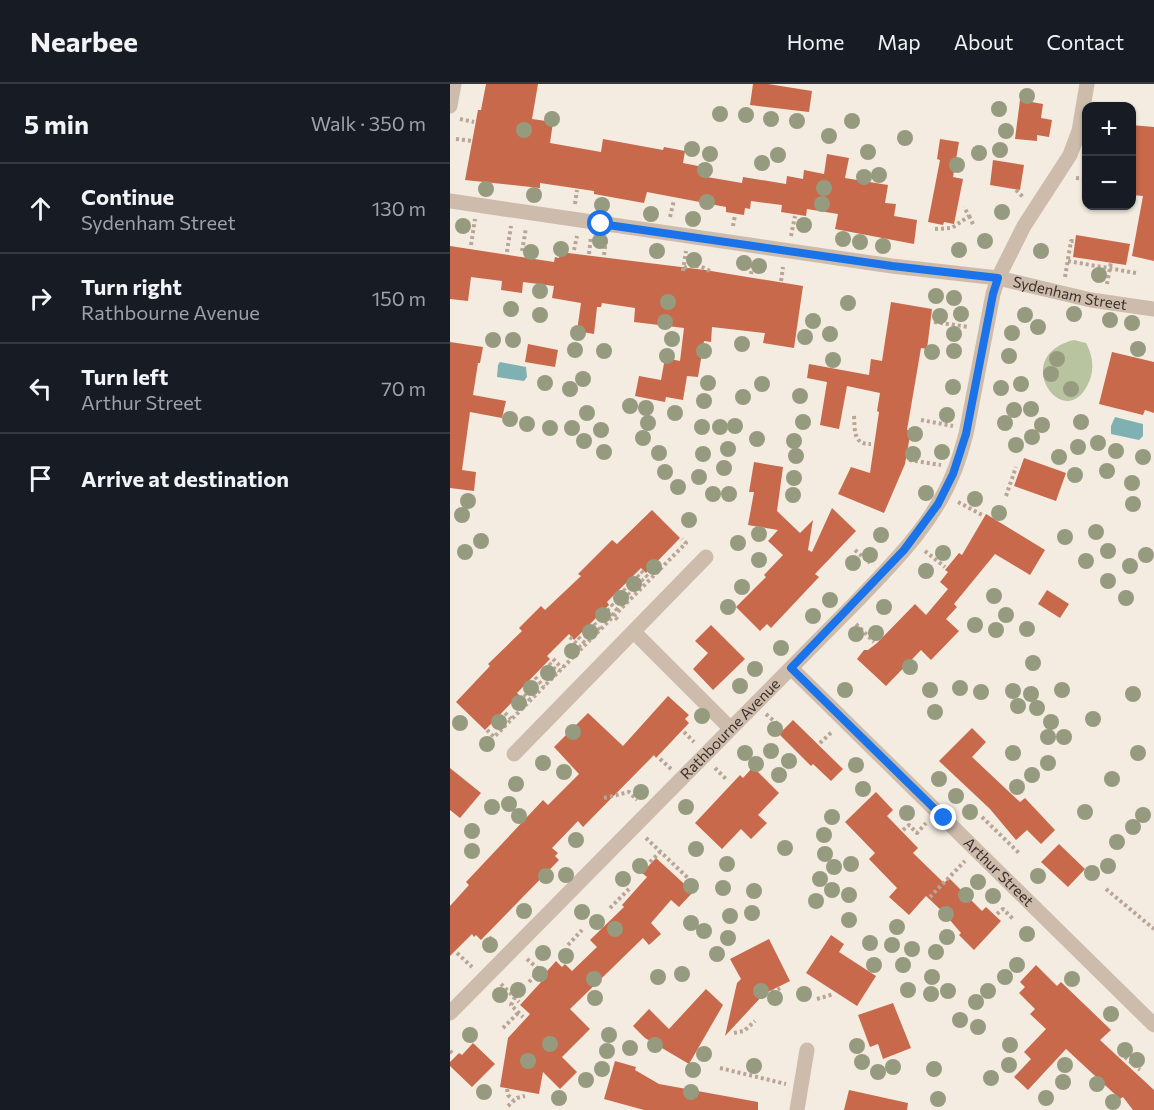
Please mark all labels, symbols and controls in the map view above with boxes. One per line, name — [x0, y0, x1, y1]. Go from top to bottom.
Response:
text: Nearbee — [30, 24, 138, 58]
text: Home — [787, 29, 844, 54]
text: Map — [877, 29, 921, 54]
text: About — [954, 29, 1013, 54]
text: Contact — [1046, 29, 1124, 54]
map controls — [1082, 102, 1136, 210]
button: + — [1082, 102, 1136, 156]
text: 5 min — [24, 108, 89, 139]
text: Walk · 350 m — [311, 111, 426, 135]
button: − — [1082, 156, 1136, 210]
text: Continue — [81, 183, 174, 210]
icon: ahead — [24, 192, 57, 225]
text: 130 m — [372, 196, 426, 220]
text: Sydenham Street — [81, 210, 236, 234]
route start — [587, 210, 613, 236]
street label: Sydenham Street — [1011, 272, 1128, 313]
text: Turn right — [81, 273, 182, 300]
icon: right — [24, 282, 57, 315]
text: 150 m — [372, 286, 426, 310]
text: Rathbourne Avenue — [81, 300, 260, 324]
text: Turn left — [81, 363, 168, 390]
icon: left — [24, 372, 57, 405]
text: 70 m — [381, 376, 426, 400]
text: Arthur Street — [81, 390, 202, 414]
icon: arrive — [24, 462, 57, 495]
text: Arrive at destination — [81, 465, 289, 492]
street label: Rathbourne Avenue — [676, 674, 783, 783]
route end — [930, 804, 956, 830]
street label: Arthur Street — [960, 833, 1038, 910]

